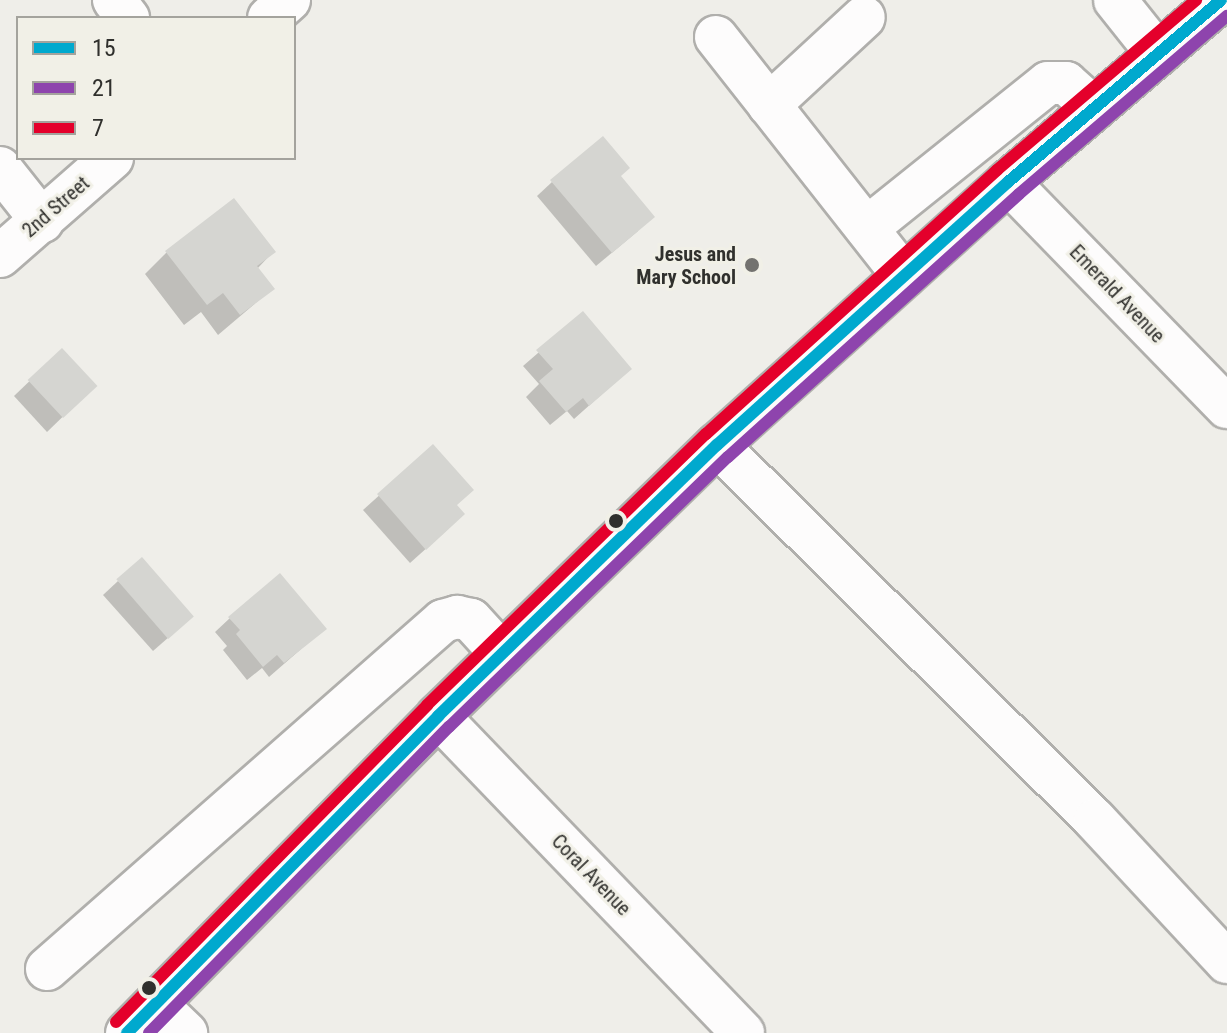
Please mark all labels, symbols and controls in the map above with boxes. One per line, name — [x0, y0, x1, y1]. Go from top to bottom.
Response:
legend — [16, 16, 296, 160]
text: 15 — [92, 34, 116, 62]
text: 21 — [92, 74, 116, 102]
text: 7 — [92, 114, 104, 142]
street label: 2nd Street — [18, 171, 94, 243]
street label: Emerald Avenue — [1064, 240, 1170, 348]
place label: Jesus and Mary School — [636, 242, 736, 289]
marker: Jesus and Mary School — [743, 256, 761, 274]
unlabelled marker — [608, 513, 624, 529]
street label: Coral Avenue — [546, 829, 636, 921]
unlabelled marker — [141, 980, 157, 996]

